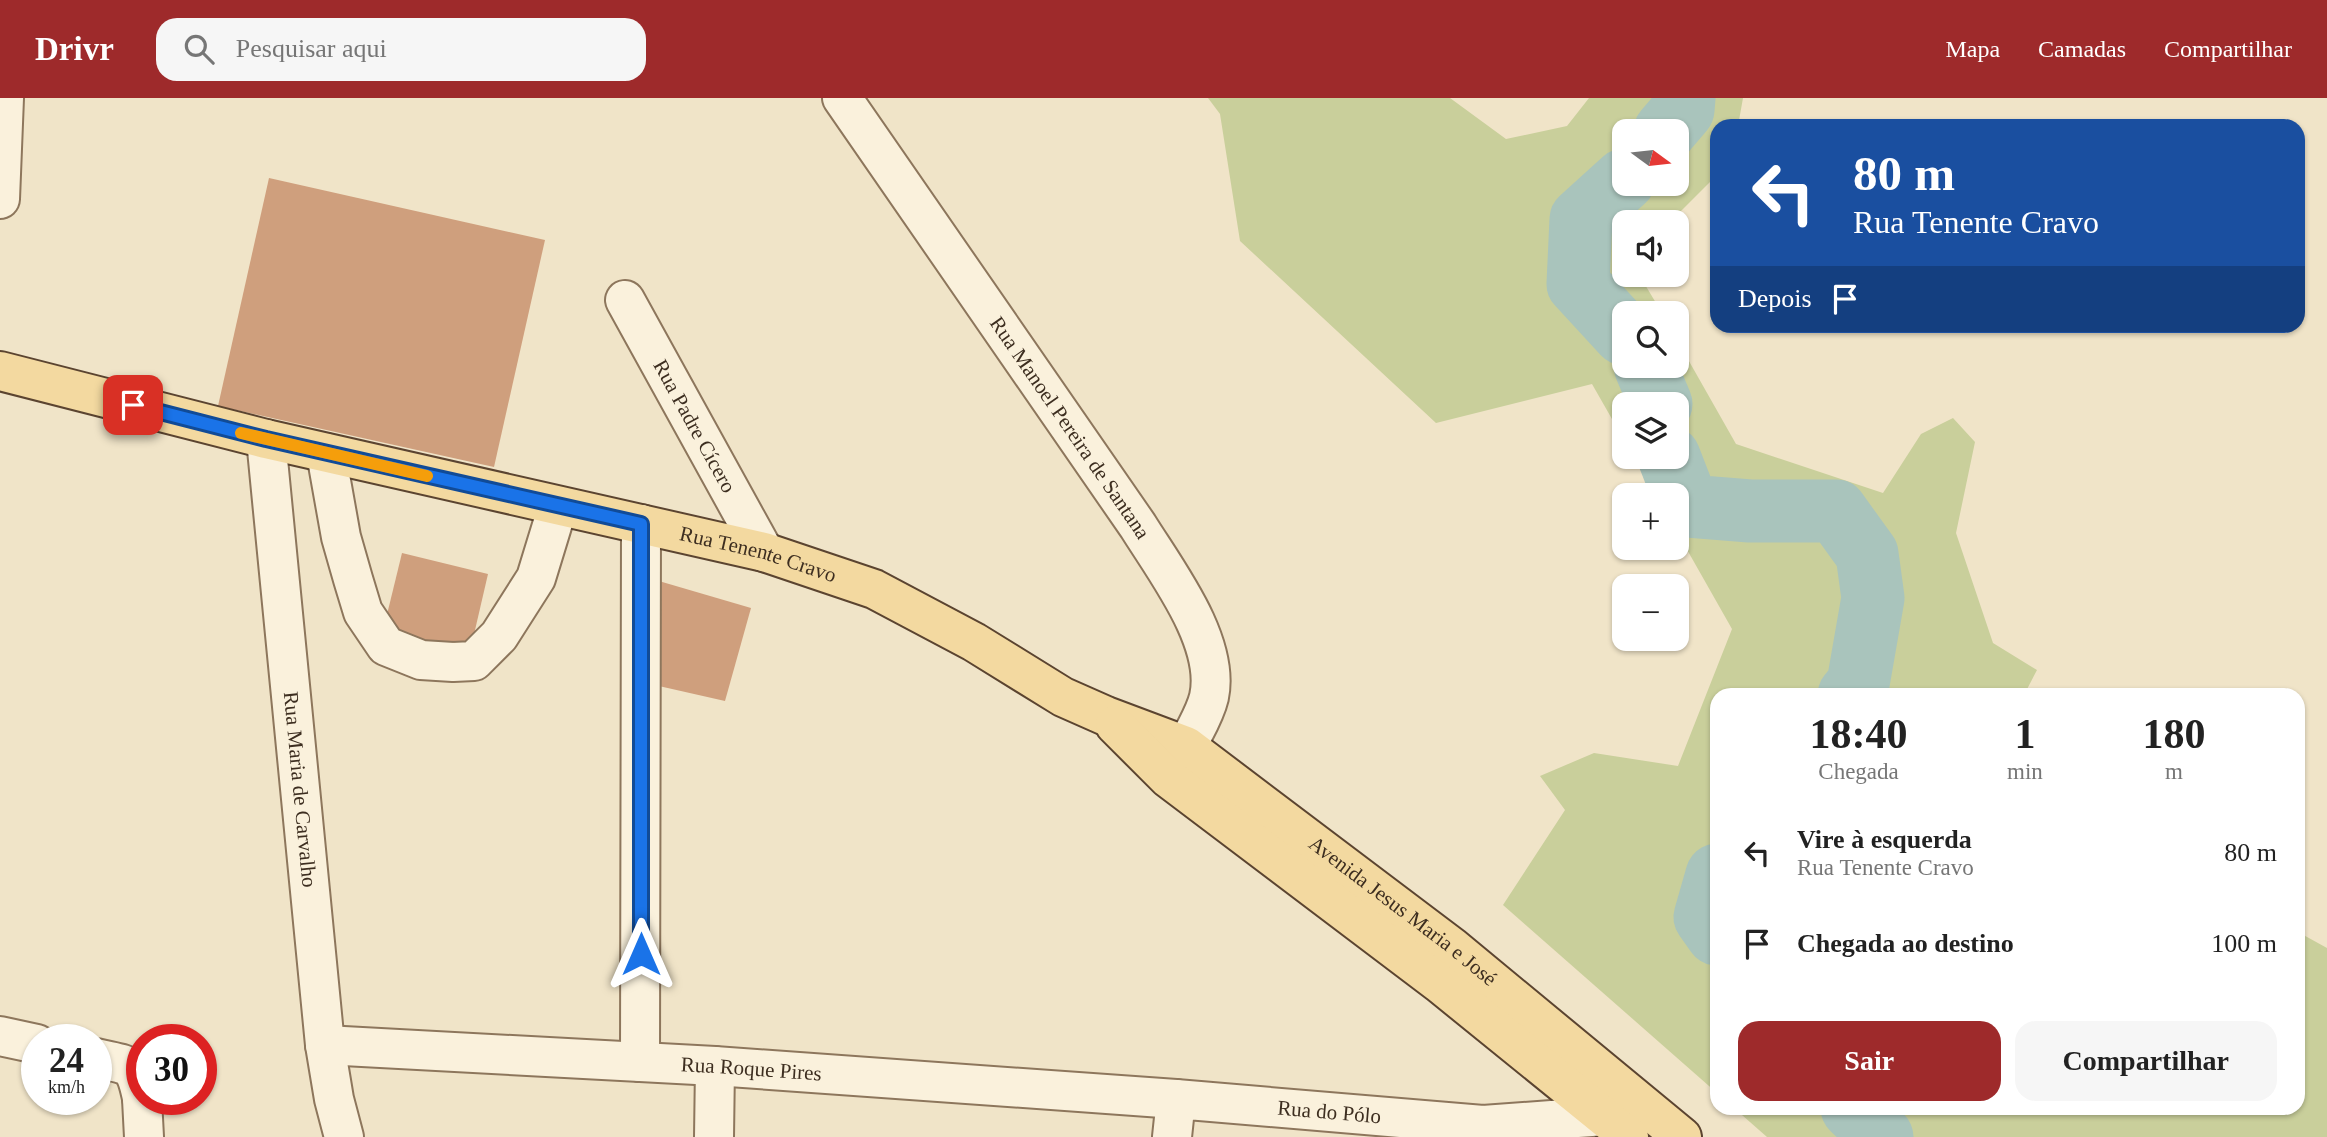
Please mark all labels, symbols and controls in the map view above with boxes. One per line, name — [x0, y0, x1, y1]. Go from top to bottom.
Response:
search box — [156, 18, 646, 81]
icon: search — [180, 30, 218, 68]
text: Drivr — [35, 31, 114, 67]
text: Pesquisar aqui — [236, 34, 387, 63]
text: Mapa — [1945, 36, 2000, 62]
text: Camadas — [2038, 36, 2126, 62]
text: Compartilhar — [2164, 36, 2292, 62]
north arrow — [1612, 119, 1689, 196]
map controls — [1612, 119, 1689, 651]
text: 80 m — [1853, 146, 1955, 201]
icon: left — [1738, 147, 1829, 238]
text: Rua Tenente Cravo — [1853, 204, 2099, 240]
button: sound — [1612, 210, 1689, 287]
icon: arrive — [1826, 280, 1864, 318]
text: Depois — [1738, 284, 1812, 313]
button: search — [1612, 301, 1689, 378]
street label: Rua Manoel Pereira de Santana — [985, 312, 1155, 544]
street label: Rua Padre Cícero — [648, 355, 741, 497]
pin — [103, 375, 163, 435]
icon: arrive — [114, 386, 152, 424]
button: layers — [1612, 392, 1689, 469]
button: + — [1612, 483, 1689, 560]
street label: Rua Tenente Cravo — [678, 521, 839, 587]
button: − — [1612, 574, 1689, 651]
street label: Rua Maria de Carvalho — [279, 690, 322, 888]
text: 18:40 — [1810, 711, 1908, 757]
text: 1 — [2014, 711, 2035, 757]
text: 180 — [2142, 711, 2205, 757]
text: Chegada — [1818, 759, 1899, 784]
text: min — [2007, 759, 2043, 784]
text: m — [2165, 759, 2183, 784]
text: Vire à esquerda — [1797, 825, 1972, 854]
street label: Avenida Jesus Maria e José — [1304, 831, 1502, 991]
icon: left — [1738, 834, 1776, 872]
text: 80 m — [2224, 838, 2277, 867]
text: Rua Tenente Cravo — [1797, 855, 1974, 880]
position arrow — [604, 917, 678, 991]
icon: arrive — [1738, 925, 1776, 963]
text: Chegada ao destino — [1797, 929, 2014, 958]
text: 100 m — [2211, 929, 2277, 958]
button: Sair — [1738, 1021, 2001, 1101]
button: Compartilhar — [2015, 1021, 2277, 1101]
speed limit sign: 30 — [126, 1024, 217, 1115]
text: 24 — [49, 1041, 84, 1080]
street label: Rua Roque Pires — [680, 1052, 823, 1086]
text: km/h — [48, 1077, 85, 1097]
street label: Rua do Pólo — [1276, 1096, 1382, 1128]

